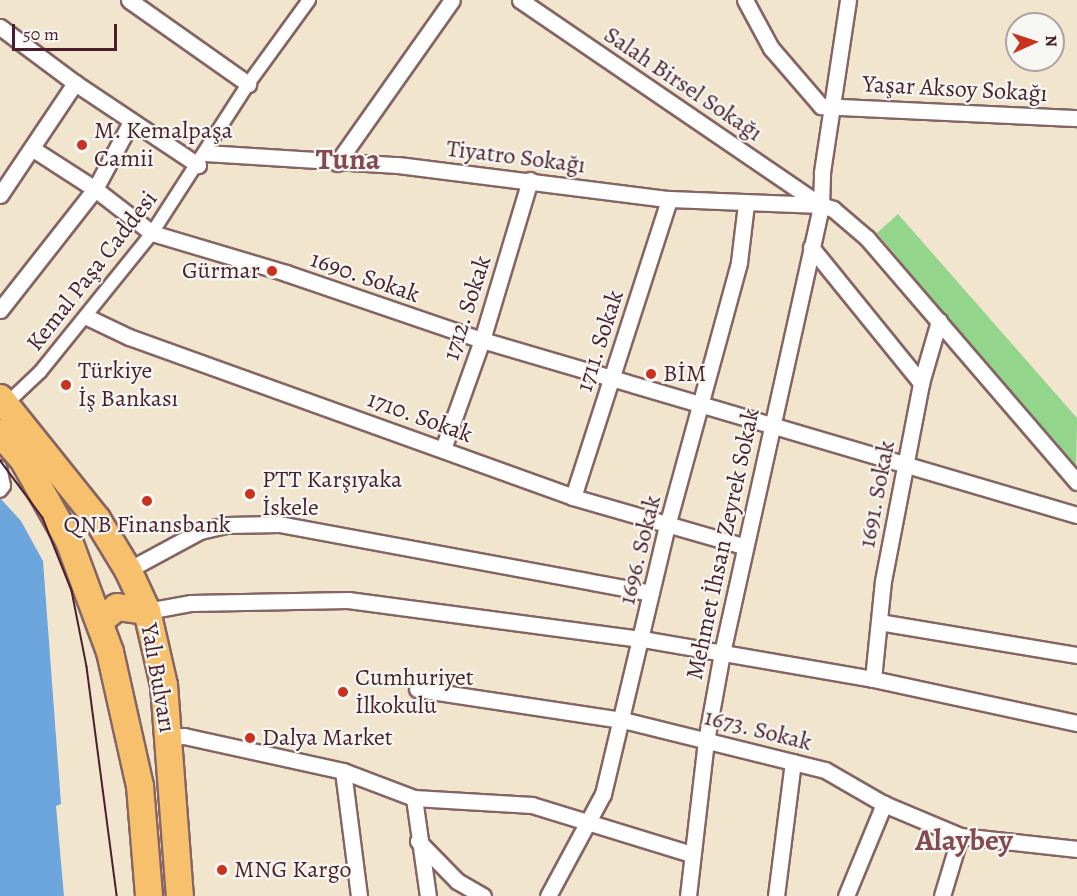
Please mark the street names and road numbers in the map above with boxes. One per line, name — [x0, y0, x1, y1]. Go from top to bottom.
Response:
street label: Salah Birsel Sokağı — [598, 20, 768, 148]
street label: Yaşar Aksoy Sokağı — [862, 70, 1048, 108]
street label: Tiyatro Sokağı — [445, 134, 587, 180]
street label: Kemal Paşa Caddesi — [20, 185, 164, 357]
street label: 1690. Sokak — [306, 245, 424, 309]
street label: 1712. Sokak — [437, 252, 497, 364]
street label: 1711. Sokak — [570, 286, 630, 396]
street label: 1710. Sokak — [363, 385, 477, 449]
street label: Mehmet İhsan Zeyrek Sokak — [680, 406, 766, 682]
street label: 1691. Sokak — [852, 438, 902, 550]
street label: 1696. Sokak — [612, 492, 668, 608]
street label: Yalı Bulvarı — [134, 621, 182, 735]
street label: 1673. Sokak — [701, 703, 815, 757]

